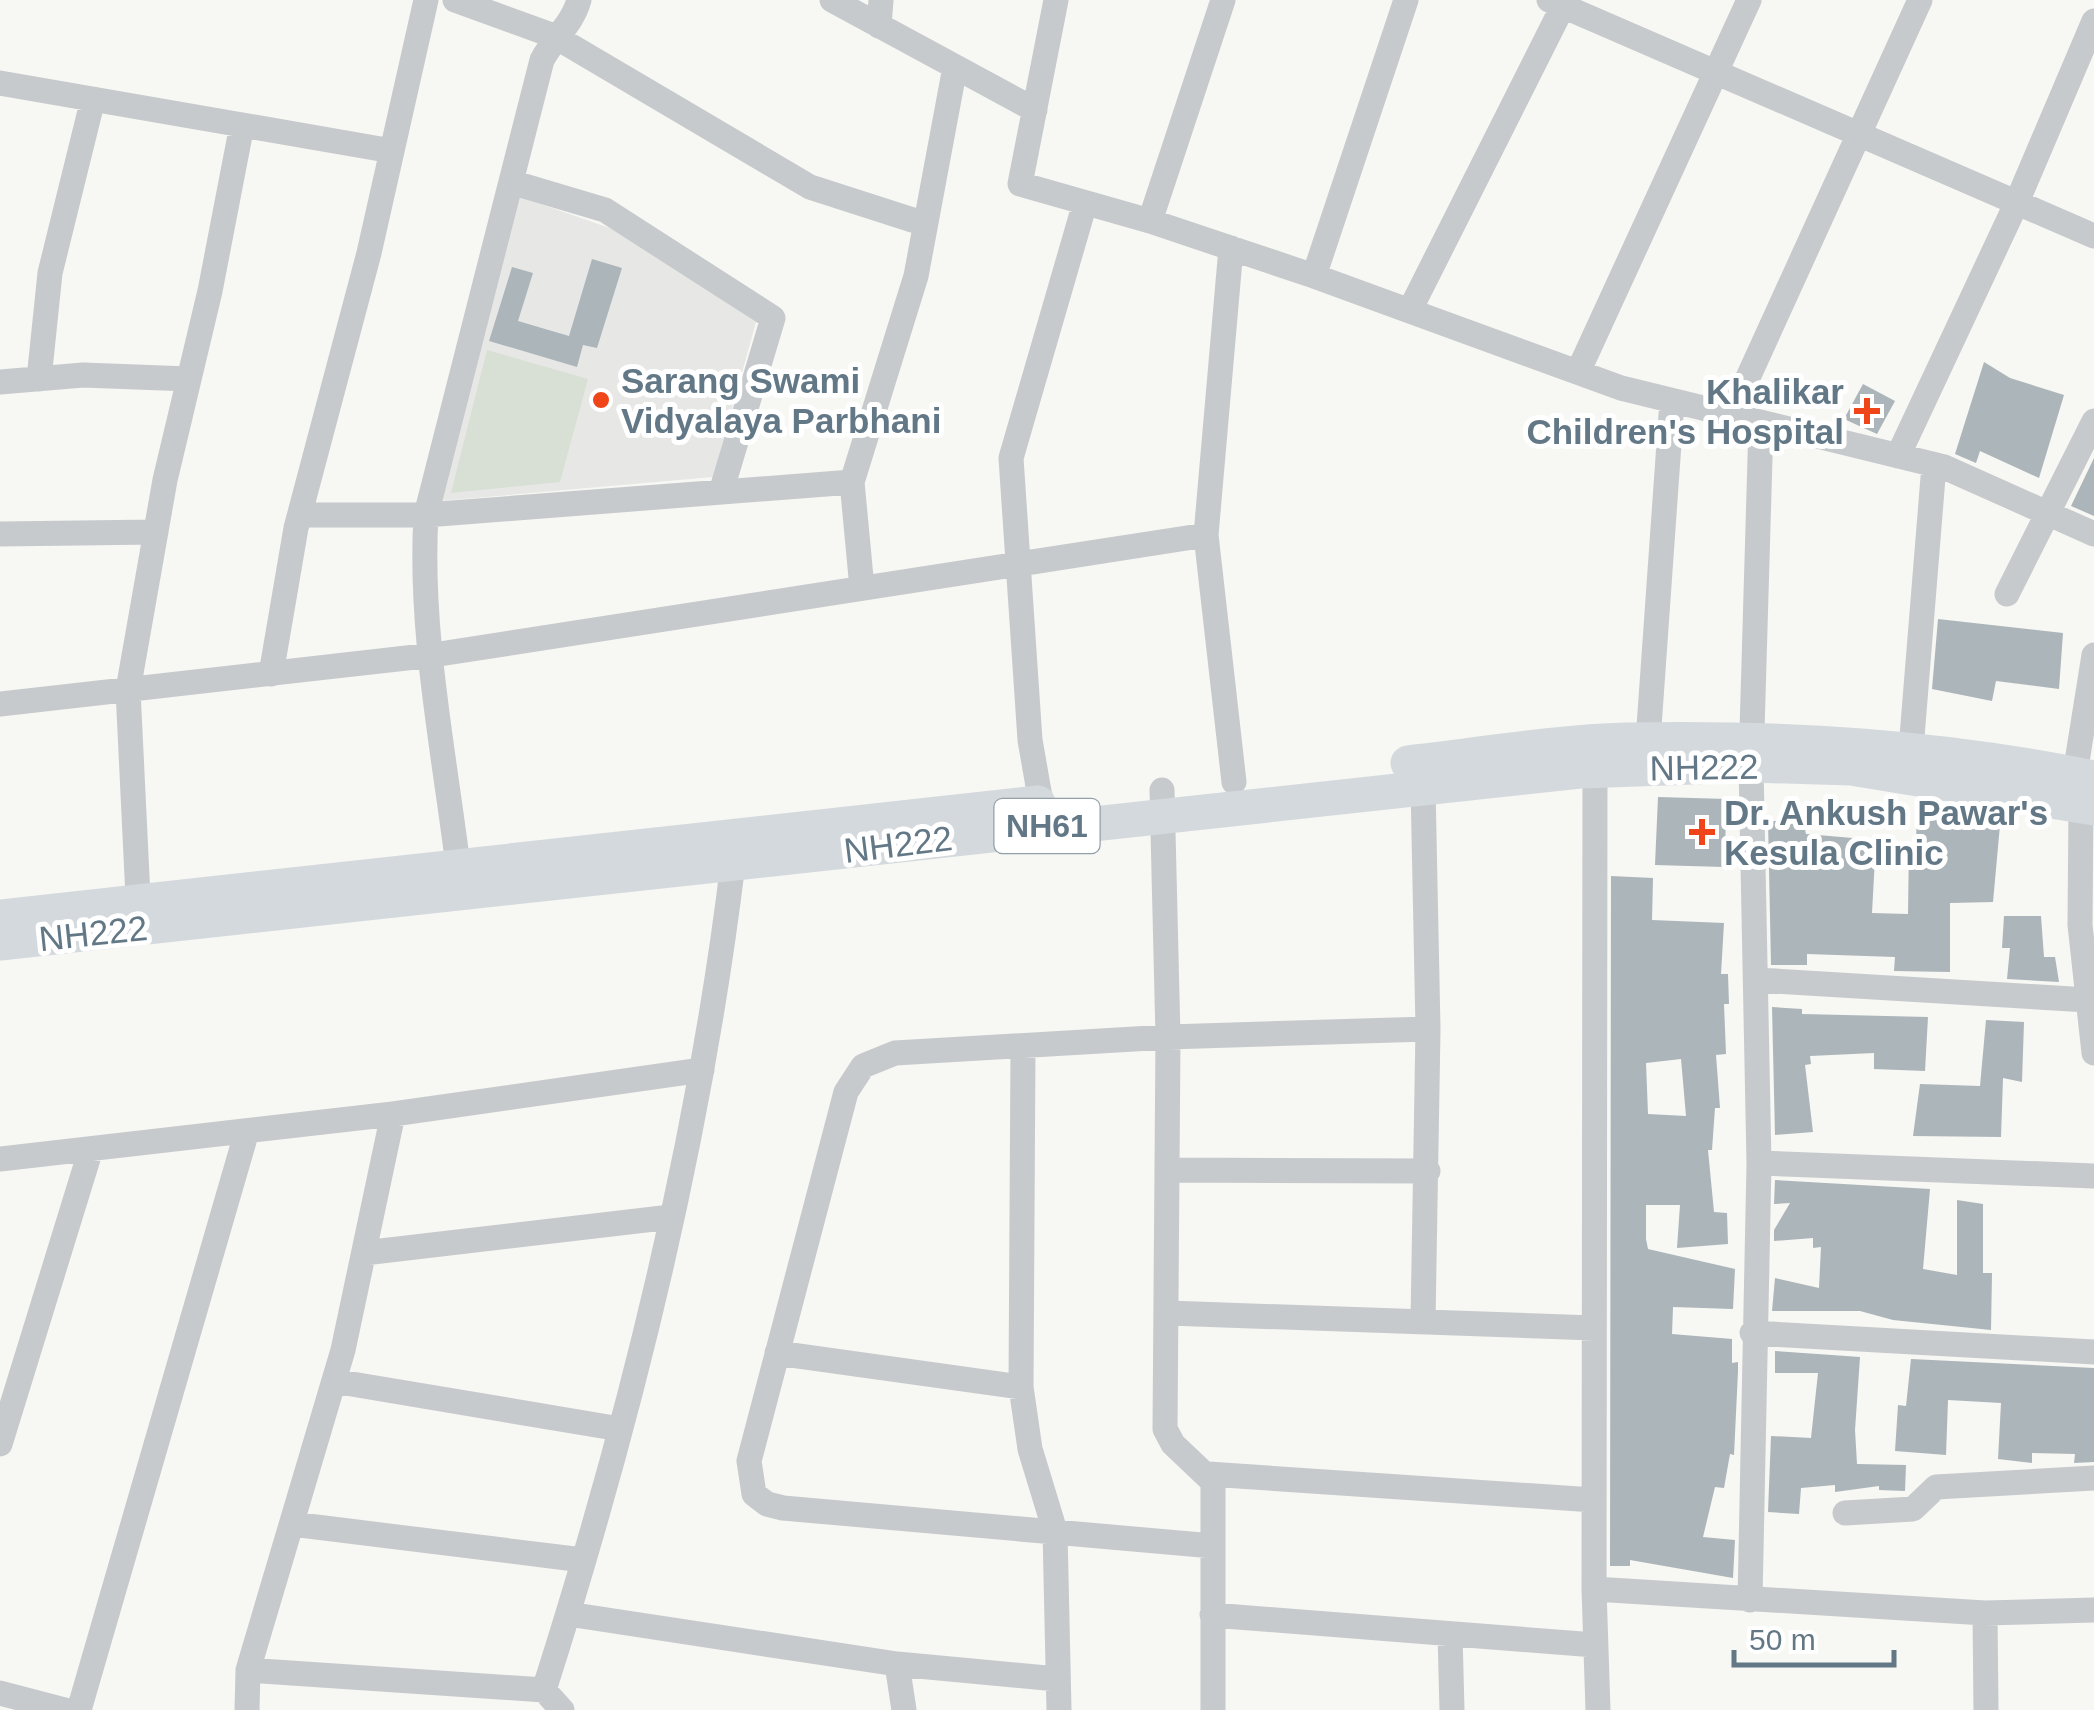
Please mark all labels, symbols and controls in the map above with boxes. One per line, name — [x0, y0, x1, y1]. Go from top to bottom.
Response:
place label: Sarang Swami Vidyalaya Parbhani — [621, 361, 941, 440]
place label: Khalikar Children's Hospital — [1526, 372, 1844, 451]
marker: Sarang Swami Vidyalaya Parbhani — [590, 389, 612, 411]
marker: Khalikar Children's Hospital — [1854, 398, 1880, 424]
street label: NH222 — [1649, 747, 1759, 787]
place label: Dr. Ankush Pawar's Kesula Clinic — [1724, 793, 2048, 872]
road number: NH61 — [994, 799, 1100, 853]
street label: NH222 — [842, 818, 954, 870]
marker: Dr. Ankush Pawar's Kesula Clinic — [1689, 819, 1715, 845]
street label: NH222 — [37, 908, 149, 958]
scale bar — [1734, 1605, 1894, 1667]
text: 50 m — [1749, 1623, 1816, 1656]

